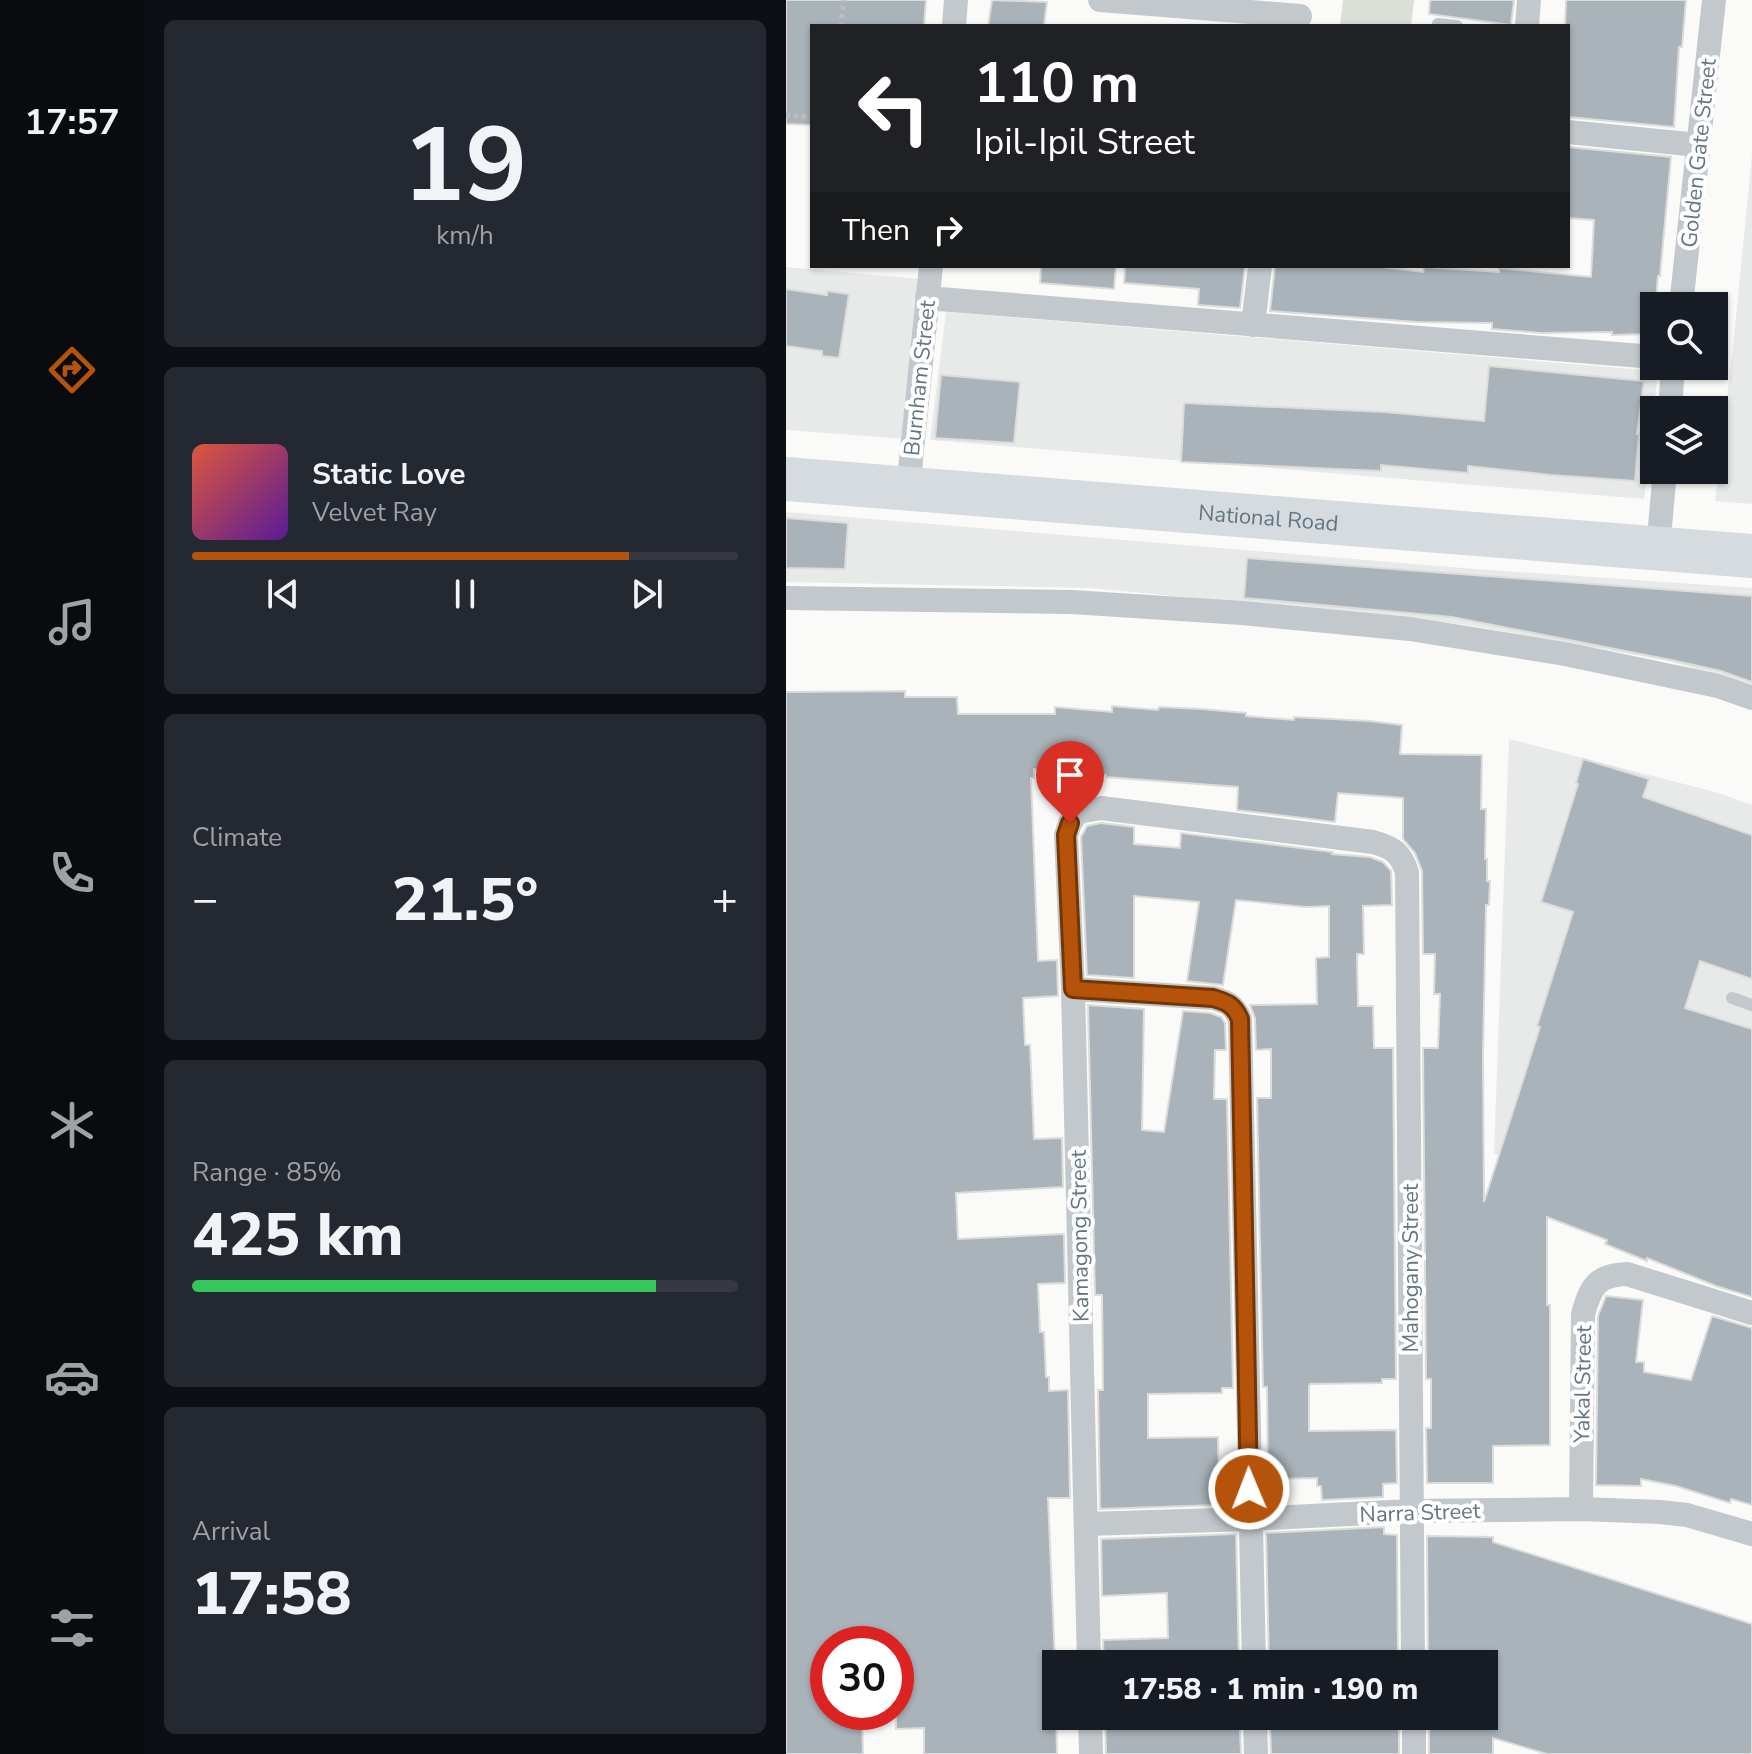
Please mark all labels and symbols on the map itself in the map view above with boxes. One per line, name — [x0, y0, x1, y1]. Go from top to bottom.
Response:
street label: Golden Gate Street — [1674, 57, 1724, 249]
street label: Burnham Street — [897, 299, 943, 457]
street label: National Road — [1197, 498, 1340, 539]
pin — [1036, 741, 1104, 823]
street label: Kamagong Street — [1063, 1149, 1096, 1322]
street label: Mahogany Street — [1396, 1183, 1426, 1353]
street label: Yakal Street — [1567, 1325, 1599, 1444]
position arrow — [1207, 1447, 1291, 1531]
street label: Narra Street — [1359, 1496, 1481, 1530]
speed limit sign: 30 — [810, 1626, 914, 1730]

